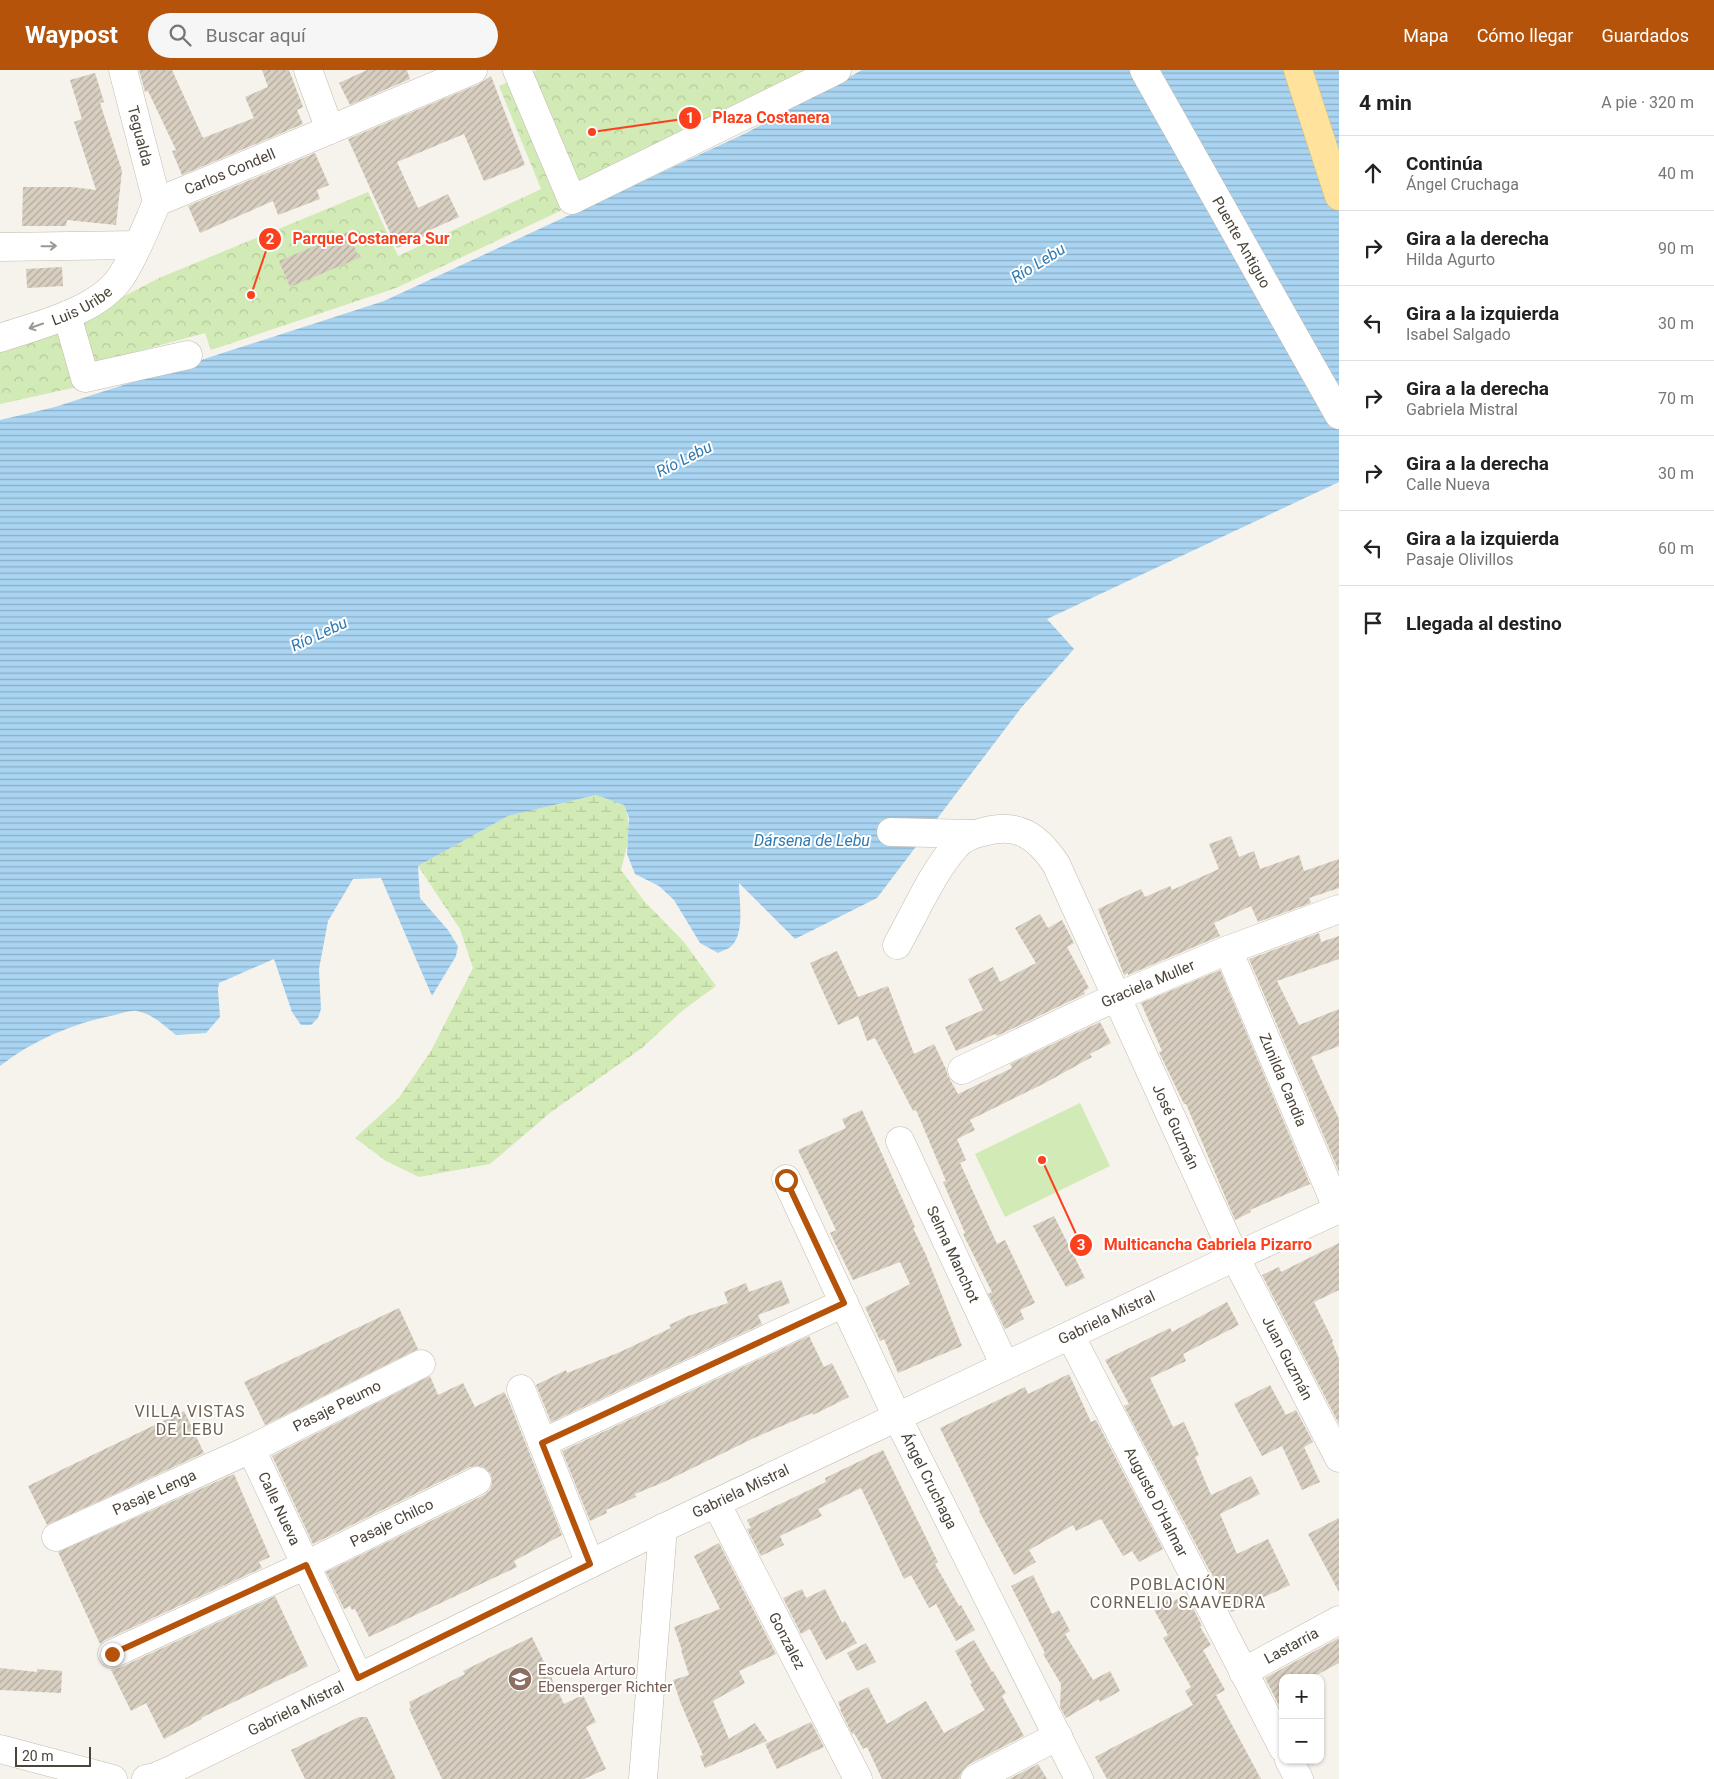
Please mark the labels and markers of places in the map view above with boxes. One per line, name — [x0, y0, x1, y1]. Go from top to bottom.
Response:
callout: Plaza Costanera — [678, 102, 840, 133]
callout: Parque Costanera Sur — [257, 223, 460, 254]
callout: Multicancha Gabriela Pizarro — [1069, 1229, 1322, 1260]
place label: Escuela Arturo Ebensperger Richter — [538, 1661, 672, 1696]
school or university icon: Escuela Arturo Ebensperger Richter — [507, 1666, 533, 1692]

